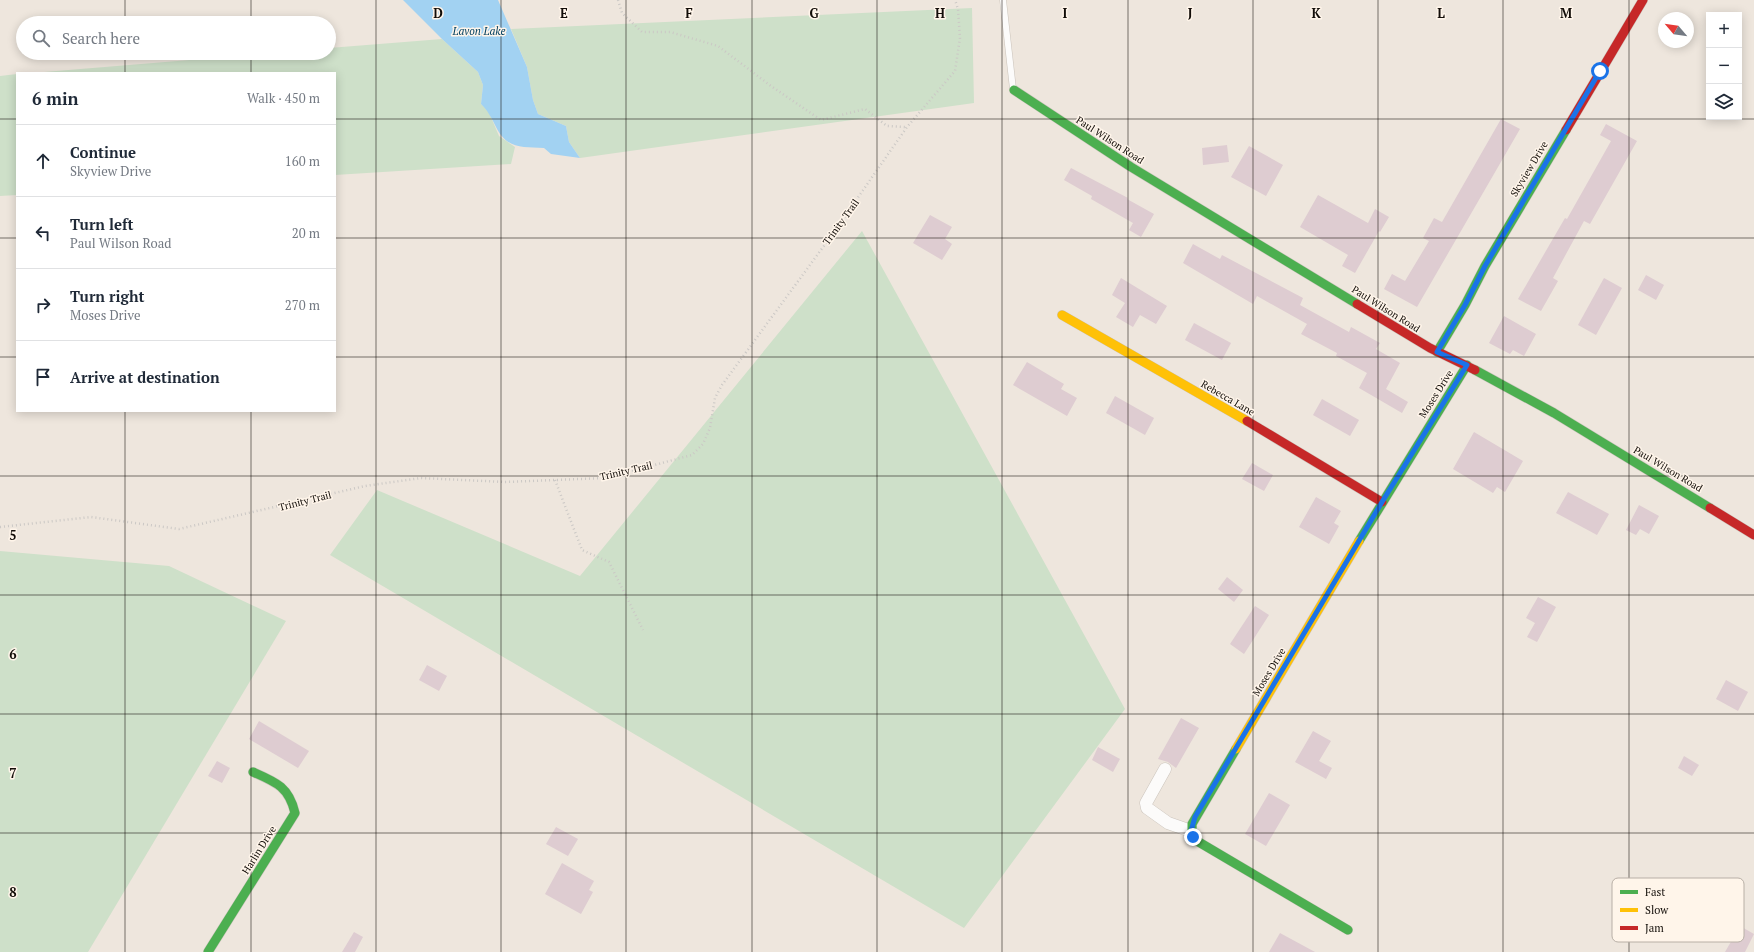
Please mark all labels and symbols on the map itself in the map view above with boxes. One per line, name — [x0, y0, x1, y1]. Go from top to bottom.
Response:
text: D — [433, 4, 443, 22]
text: E — [560, 4, 568, 22]
text: F — [685, 4, 693, 22]
text: G — [809, 4, 819, 22]
text: H — [935, 4, 945, 22]
text: I — [1063, 4, 1068, 22]
text: J — [1188, 4, 1193, 22]
text: K — [1311, 4, 1321, 22]
text: L — [1437, 4, 1445, 22]
text: M — [1560, 4, 1572, 22]
north arrow — [1658, 12, 1694, 48]
water label: Lavon Lake — [452, 24, 505, 38]
route start — [1591, 62, 1609, 80]
street label: Paul Wilson Road — [1074, 113, 1147, 167]
street label: Skyview Drive — [1507, 139, 1551, 199]
street label: Trinity Trail — [820, 196, 862, 248]
street label: Paul Wilson Road — [1349, 283, 1423, 335]
street label: Moses Drive — [1416, 368, 1456, 420]
street label: Rebecca Lane — [1199, 377, 1257, 419]
street label: Paul Wilson Road — [1631, 443, 1705, 495]
street label: Trinity Trail — [598, 459, 654, 483]
street label: Trinity Trail — [277, 488, 333, 514]
text: 5 — [9, 526, 17, 544]
text: 6 — [9, 645, 17, 663]
street label: Moses Drive — [1249, 645, 1289, 699]
text: 7 — [9, 764, 17, 782]
street label: Harlin Drive — [239, 823, 279, 877]
route end — [1184, 828, 1202, 846]
legend — [1612, 878, 1744, 942]
text: 8 — [9, 883, 17, 901]
text: Fast — [1645, 885, 1665, 899]
text: Slow — [1645, 903, 1669, 917]
text: Jam — [1645, 921, 1664, 935]

